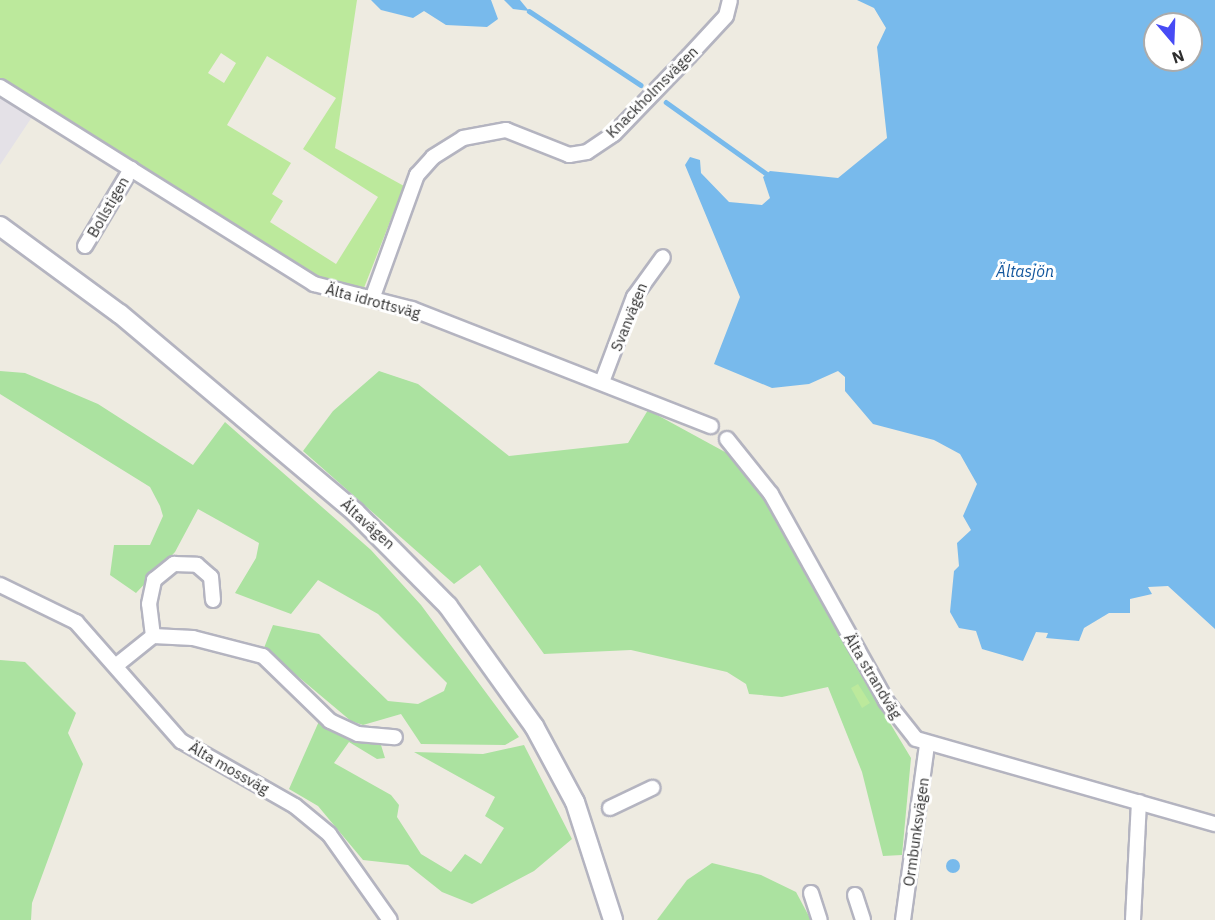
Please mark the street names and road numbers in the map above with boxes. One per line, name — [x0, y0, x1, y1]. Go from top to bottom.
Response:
street label: Knackholmsvägen — [602, 42, 702, 142]
street label: Bollstigen — [83, 173, 133, 241]
street label: Älta idrottsväg — [324, 280, 422, 322]
street label: Svanvägen — [607, 280, 651, 354]
street label: Ältavägen — [337, 495, 399, 553]
street label: Älta strandväg — [840, 630, 906, 722]
street label: Älta mossväg — [186, 738, 272, 798]
street label: Ormbunksvägen — [899, 776, 933, 888]

